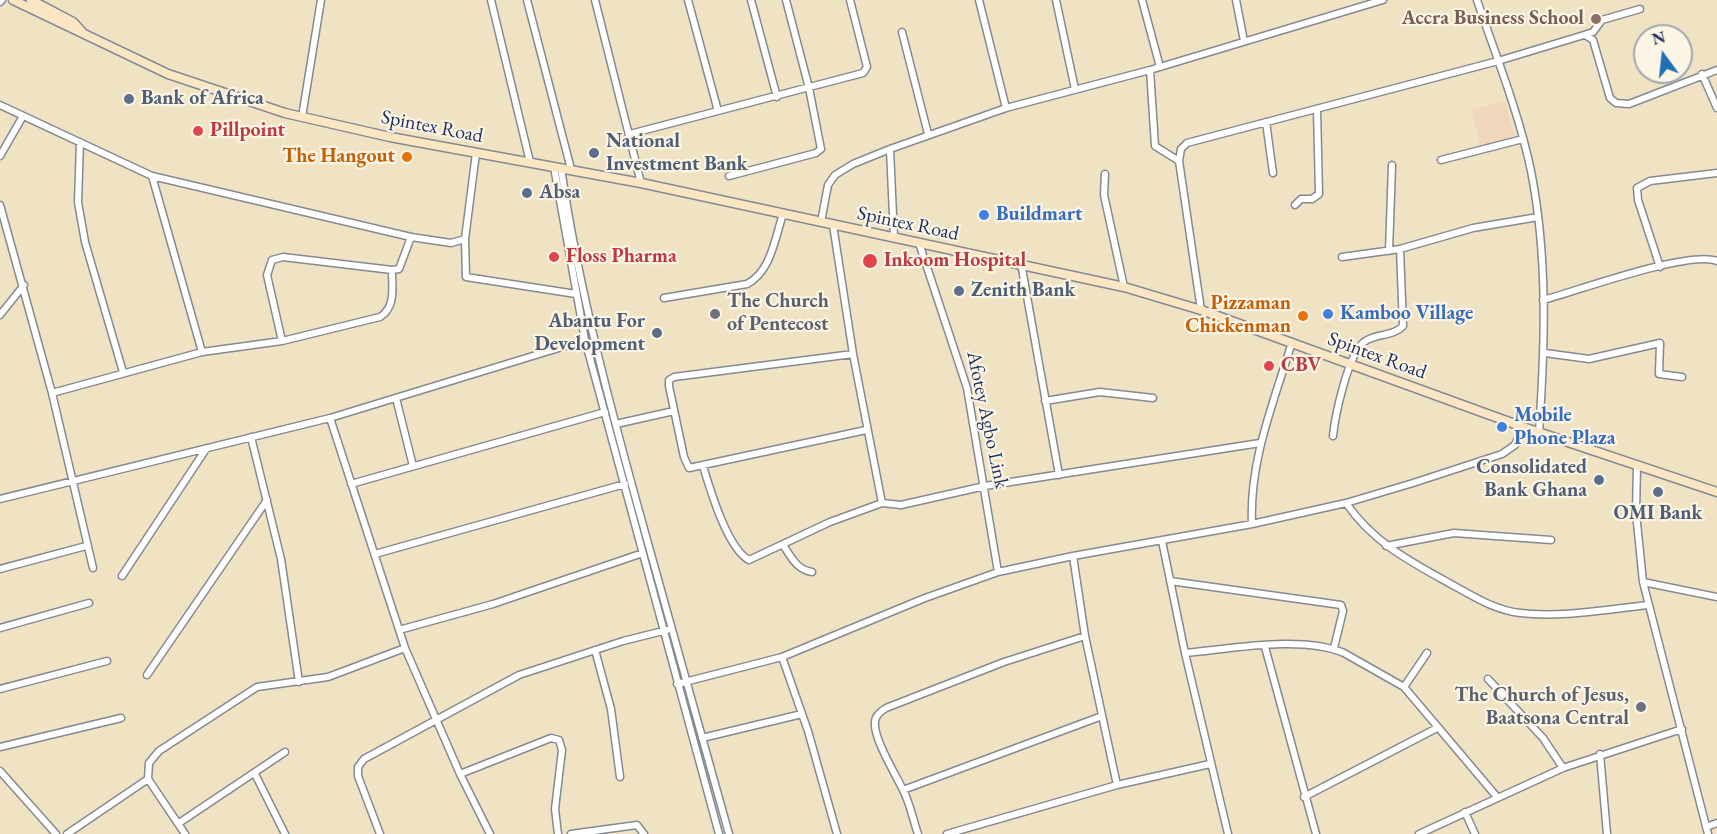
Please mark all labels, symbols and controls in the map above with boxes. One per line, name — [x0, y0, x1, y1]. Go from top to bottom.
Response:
place label: Accra Business School — [1402, 7, 1584, 31]
marker: Accra Business School — [1589, 12, 1603, 26]
north arrow — [1633, 24, 1693, 84]
text: N — [1650, 26, 1668, 50]
place label: Bank of Africa — [141, 87, 264, 111]
marker: Bank of Africa — [122, 92, 136, 106]
street label: Spintex Road — [379, 105, 485, 149]
place label: Pillpoint — [210, 119, 285, 143]
marker: Pillpoint — [191, 124, 205, 138]
place label: National Investment Bank — [606, 130, 748, 177]
place label: The Hangout — [282, 145, 395, 169]
marker: National Investment Bank — [587, 146, 601, 160]
marker: The Hangout — [400, 150, 414, 164]
place label: Absa — [539, 181, 580, 205]
marker: Absa — [520, 186, 534, 200]
street label: Spintex Road — [855, 202, 961, 246]
place label: Buildmart — [996, 203, 1083, 227]
marker: Buildmart — [977, 208, 991, 222]
place label: Floss Pharma — [566, 245, 677, 269]
place label: Inkoom Hospital — [884, 249, 1026, 273]
marker: Floss Pharma — [547, 250, 561, 264]
marker: Inkoom Hospital — [861, 252, 879, 270]
place label: Zenith Bank — [971, 279, 1075, 303]
marker: Zenith Bank — [952, 284, 966, 298]
place label: The Church of Pentecost — [727, 290, 829, 337]
place label: Pizzaman Chickenman — [1185, 292, 1291, 339]
place label: Kamboo Village — [1340, 302, 1473, 326]
marker: The Church of Pentecost — [708, 307, 722, 321]
marker: Kamboo Village — [1321, 307, 1335, 321]
marker: Pizzaman Chickenman — [1296, 309, 1310, 323]
place label: Abantu For Development — [534, 310, 645, 357]
marker: Abantu For Development — [650, 326, 664, 340]
street label: Spintex Road — [1324, 327, 1430, 385]
street label: Afotey Agbo Link — [961, 349, 1013, 491]
place label: CBV — [1281, 354, 1321, 378]
marker: CBV — [1262, 359, 1276, 373]
place label: Mobile Phone Plaza — [1514, 404, 1615, 451]
marker: Mobile Phone Plaza — [1495, 420, 1509, 434]
place label: Consolidated Bank Ghana — [1476, 456, 1587, 503]
marker: Consolidated Bank Ghana — [1592, 473, 1606, 487]
marker: OMI Bank — [1651, 485, 1665, 499]
place label: OMI Bank — [1613, 502, 1703, 526]
place label: The Church of Jesus, Baatsona Central — [1455, 684, 1629, 731]
marker: The Church of Jesus, Baatsona Central — [1634, 700, 1648, 714]

